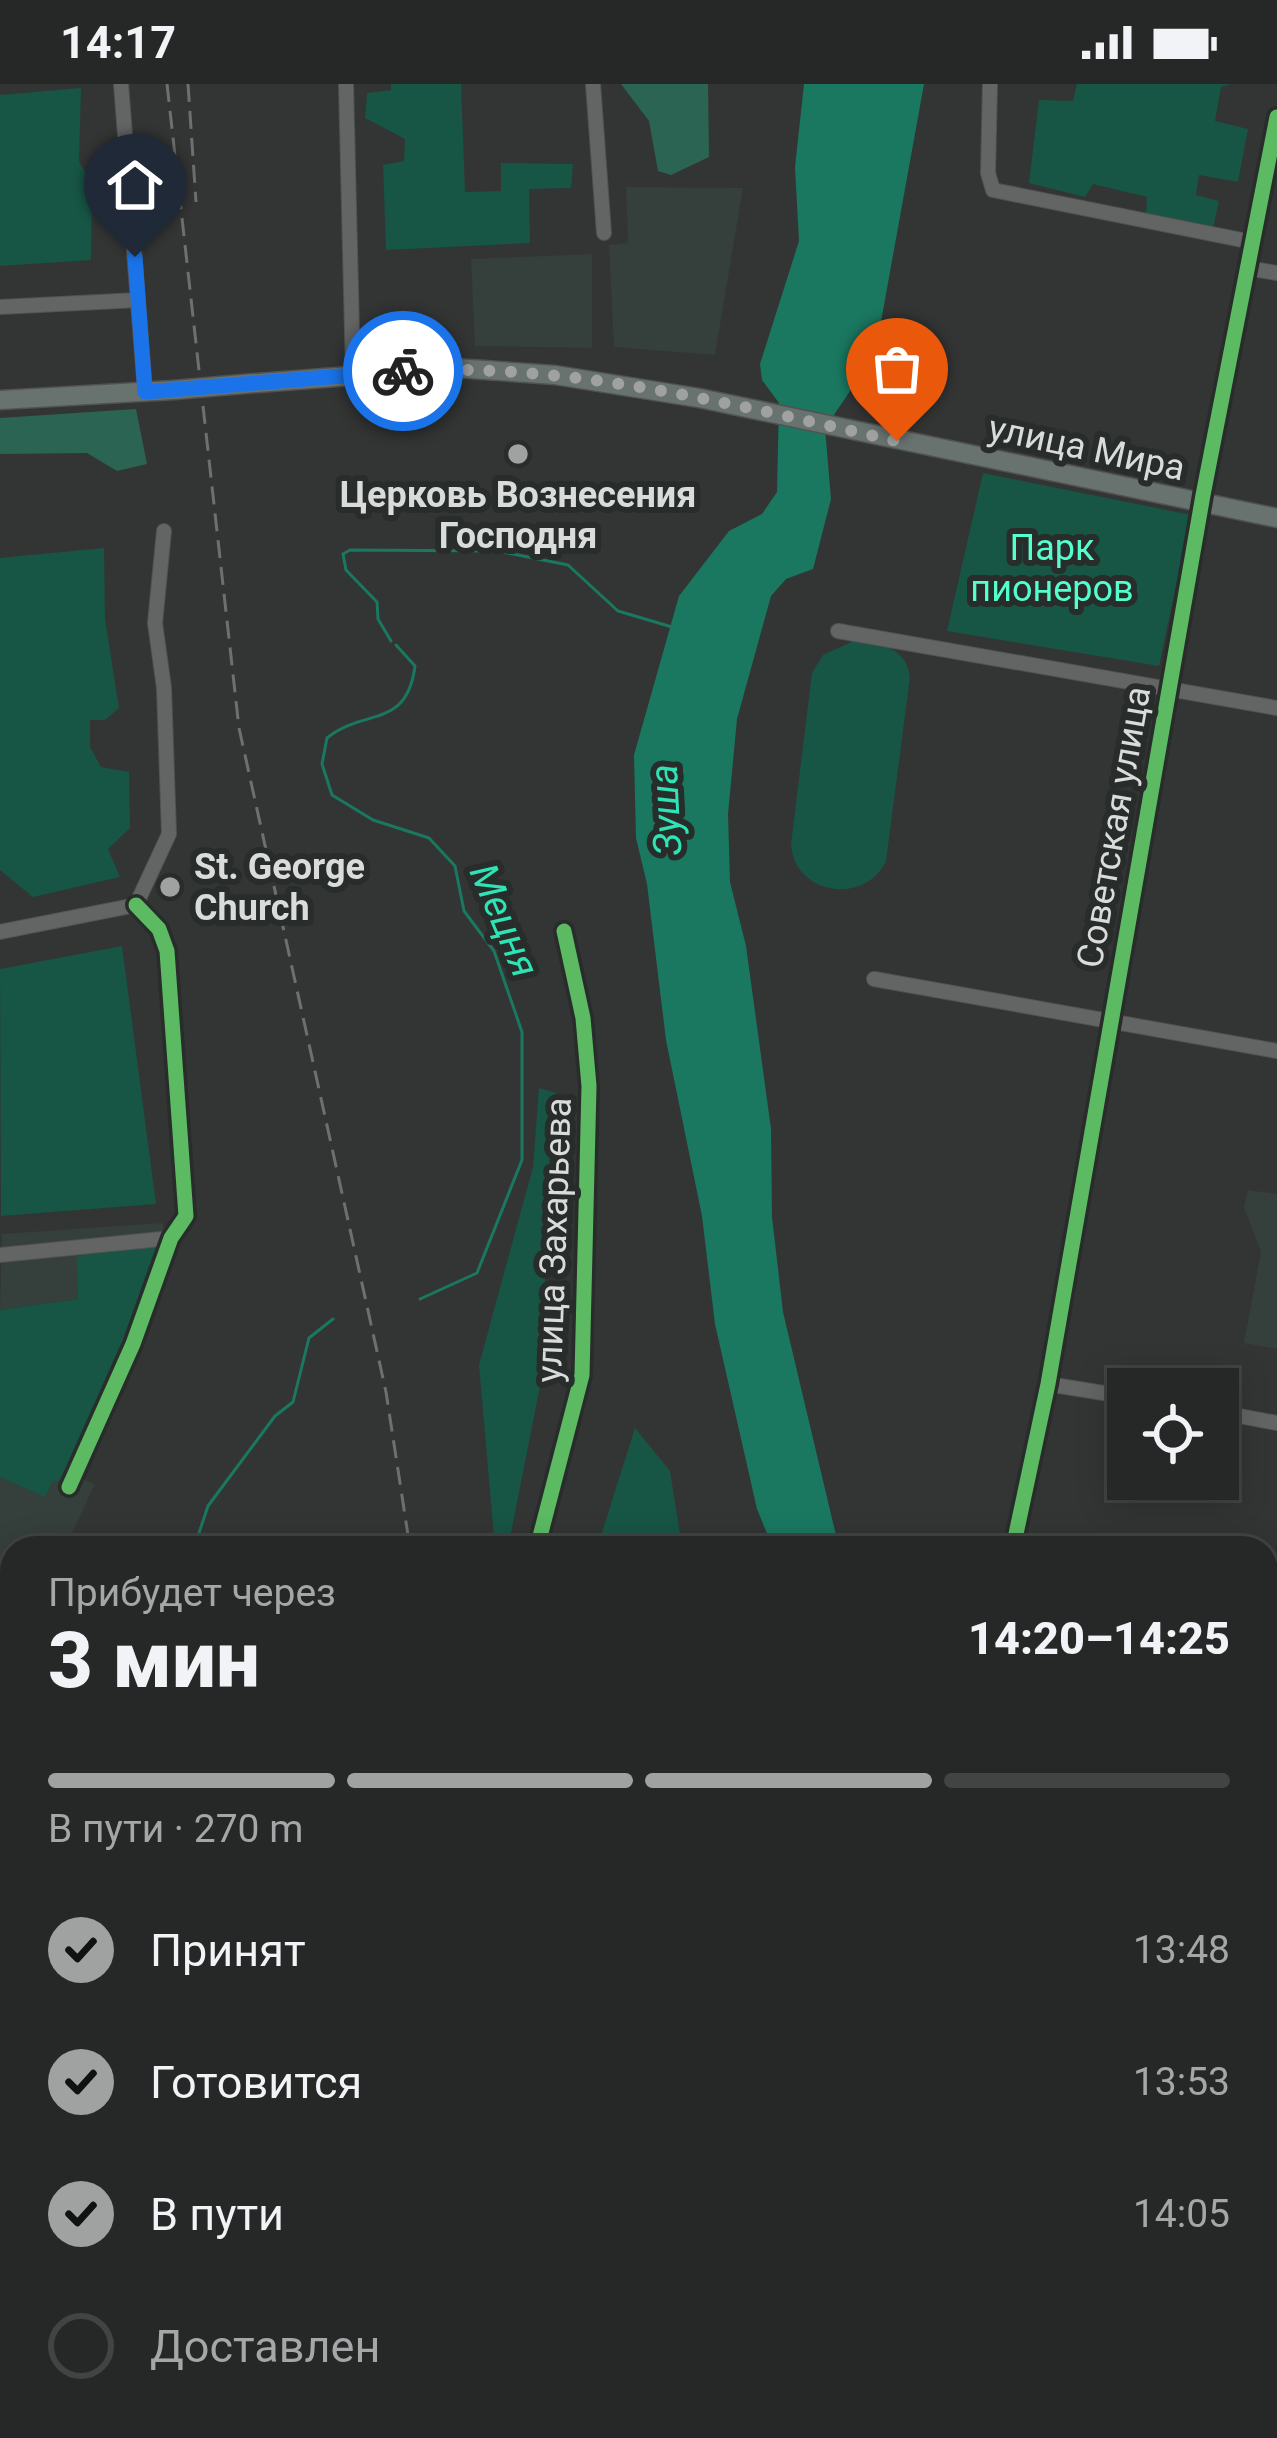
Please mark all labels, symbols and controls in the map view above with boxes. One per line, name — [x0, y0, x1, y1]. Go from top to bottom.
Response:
text: 14:17 — [60, 16, 176, 69]
pin — [84, 134, 186, 257]
icon: home — [102, 152, 168, 218]
courier — [343, 311, 463, 431]
pin — [846, 318, 948, 441]
icon: bag — [864, 336, 930, 402]
icon: bike — [370, 338, 436, 404]
street label: улица Мира — [985, 407, 1189, 489]
marker: Церковь Вознесения Господня — [505, 441, 531, 467]
place label: Церковь Вознесения Господня — [340, 474, 696, 557]
park label: Парк пионеров — [970, 527, 1134, 610]
street label: Советская улица — [1069, 683, 1159, 971]
water label: Зуша — [641, 763, 691, 857]
place label: St. George Church — [194, 846, 365, 929]
water label: Мецня — [460, 857, 548, 984]
marker: St. George Church — [157, 874, 183, 900]
street label: улица Захарьева — [528, 1097, 580, 1383]
map controls — [1107, 1368, 1239, 1500]
button: locate — [1107, 1368, 1239, 1500]
text: Прибудет через — [48, 1570, 336, 1616]
text: 14:20–14:25 — [968, 1612, 1230, 1665]
text: 3 мин — [48, 1615, 260, 1706]
text: В пути · 270 m — [48, 1806, 303, 1852]
icon: check — [48, 1917, 114, 1983]
text: Принят — [150, 1924, 306, 1977]
text: 13:48 — [1133, 1927, 1230, 1973]
icon: check — [48, 2049, 114, 2115]
text: Готовится — [150, 2056, 362, 2109]
text: 13:53 — [1133, 2059, 1230, 2105]
icon: check — [48, 2181, 114, 2247]
text: В пути — [150, 2188, 284, 2241]
text: 14:05 — [1133, 2191, 1230, 2237]
text: Доставлен — [150, 2320, 380, 2373]

